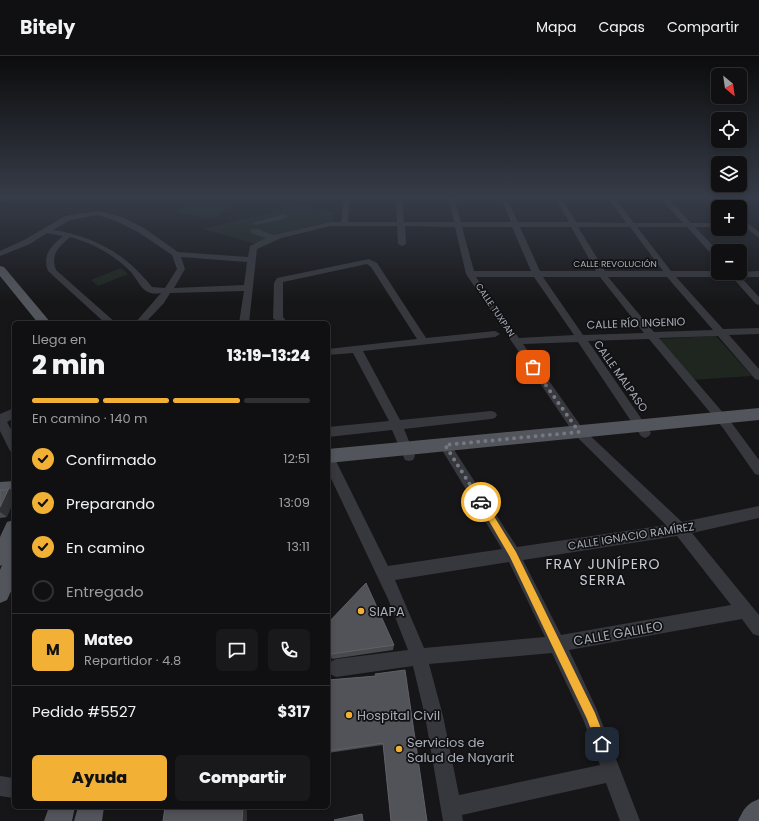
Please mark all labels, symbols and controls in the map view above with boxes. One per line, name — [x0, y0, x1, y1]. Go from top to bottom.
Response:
text: Bitely — [20, 14, 75, 41]
text: Mapa — [536, 17, 576, 37]
text: Capas — [598, 17, 645, 37]
text: Compartir — [667, 17, 739, 37]
north arrow — [711, 68, 747, 104]
map controls — [711, 68, 747, 280]
button: locate — [711, 112, 747, 148]
button: layers — [711, 156, 747, 192]
button: + — [711, 200, 747, 236]
button: − — [711, 244, 747, 280]
street label: CALLE REVOLUCIÓN — [573, 258, 657, 270]
street label: CALLE TUXPAN — [473, 281, 517, 339]
street label: CALLE RÍO INGENIO — [586, 313, 686, 333]
text: Llega en — [32, 330, 86, 349]
street label: CALLE MALPASO — [590, 337, 652, 415]
text: 13:19–13:24 — [227, 345, 310, 366]
text: 2 min — [32, 347, 105, 383]
pin — [516, 350, 550, 384]
icon: bag — [522, 356, 544, 378]
text: En camino · 140 m — [32, 409, 147, 428]
icon: check — [32, 448, 54, 470]
text: Confirmado — [66, 449, 156, 470]
text: 12:51 — [283, 449, 310, 468]
courier — [461, 482, 501, 522]
icon: car — [470, 491, 492, 513]
icon: check — [32, 492, 54, 514]
text: Preparando — [66, 493, 155, 514]
text: 13:09 — [279, 493, 310, 512]
street label: CALLE IGNACIO RAMÍREZ — [567, 518, 695, 554]
icon: check — [32, 536, 54, 558]
text: En camino — [66, 537, 145, 558]
text: 13:11 — [287, 537, 310, 556]
district label: FRAY JUNÍPERO SERRA — [546, 554, 660, 590]
text: Entregado — [66, 581, 144, 602]
place label: SIAPA — [369, 602, 405, 621]
marker: SIAPA — [356, 606, 366, 616]
street label: CALLE GALILEO — [572, 616, 664, 651]
text: Mateo — [84, 629, 133, 650]
button: chat — [216, 629, 258, 671]
button: phone — [268, 629, 310, 671]
text: M — [46, 639, 60, 660]
text: Repartidor · 4.8 — [84, 651, 181, 670]
text: Pedido #5527 — [32, 701, 136, 722]
text: $317 — [277, 701, 310, 722]
place label: Hospital Civil — [357, 706, 440, 725]
marker: Hospital Civil — [344, 710, 354, 720]
pin — [585, 727, 619, 761]
place label: Servicios de Salud de Nayarit — [407, 733, 515, 767]
icon: home — [591, 733, 613, 755]
marker: Servicios de Salud de Nayarit — [394, 744, 404, 754]
button: Ayuda — [32, 755, 167, 801]
button: Compartir — [175, 755, 310, 801]

